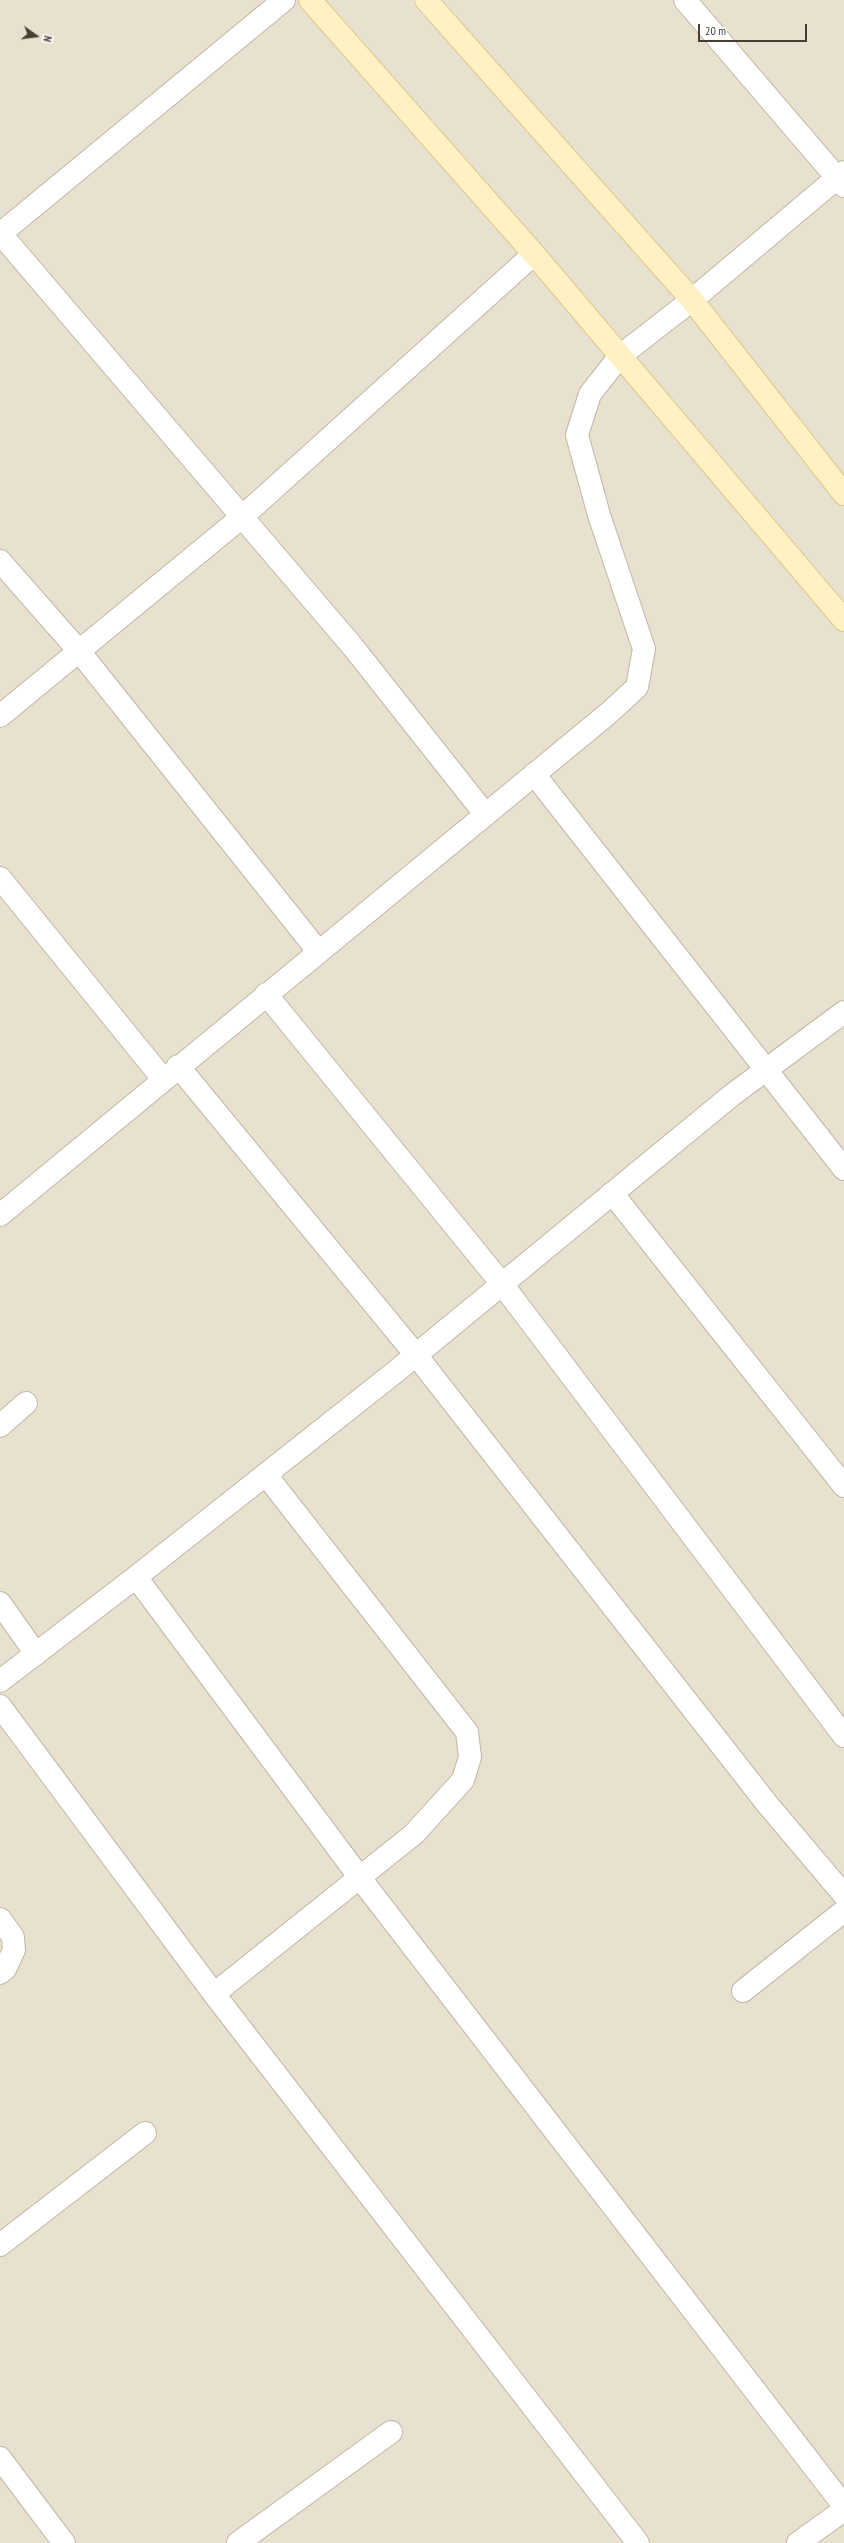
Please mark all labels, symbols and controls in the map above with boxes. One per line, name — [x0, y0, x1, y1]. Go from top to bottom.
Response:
north arrow — [16, 16, 56, 56]
scale bar — [700, 16, 809, 42]
text: 20 m — [705, 23, 726, 38]
text: N — [40, 34, 55, 43]

